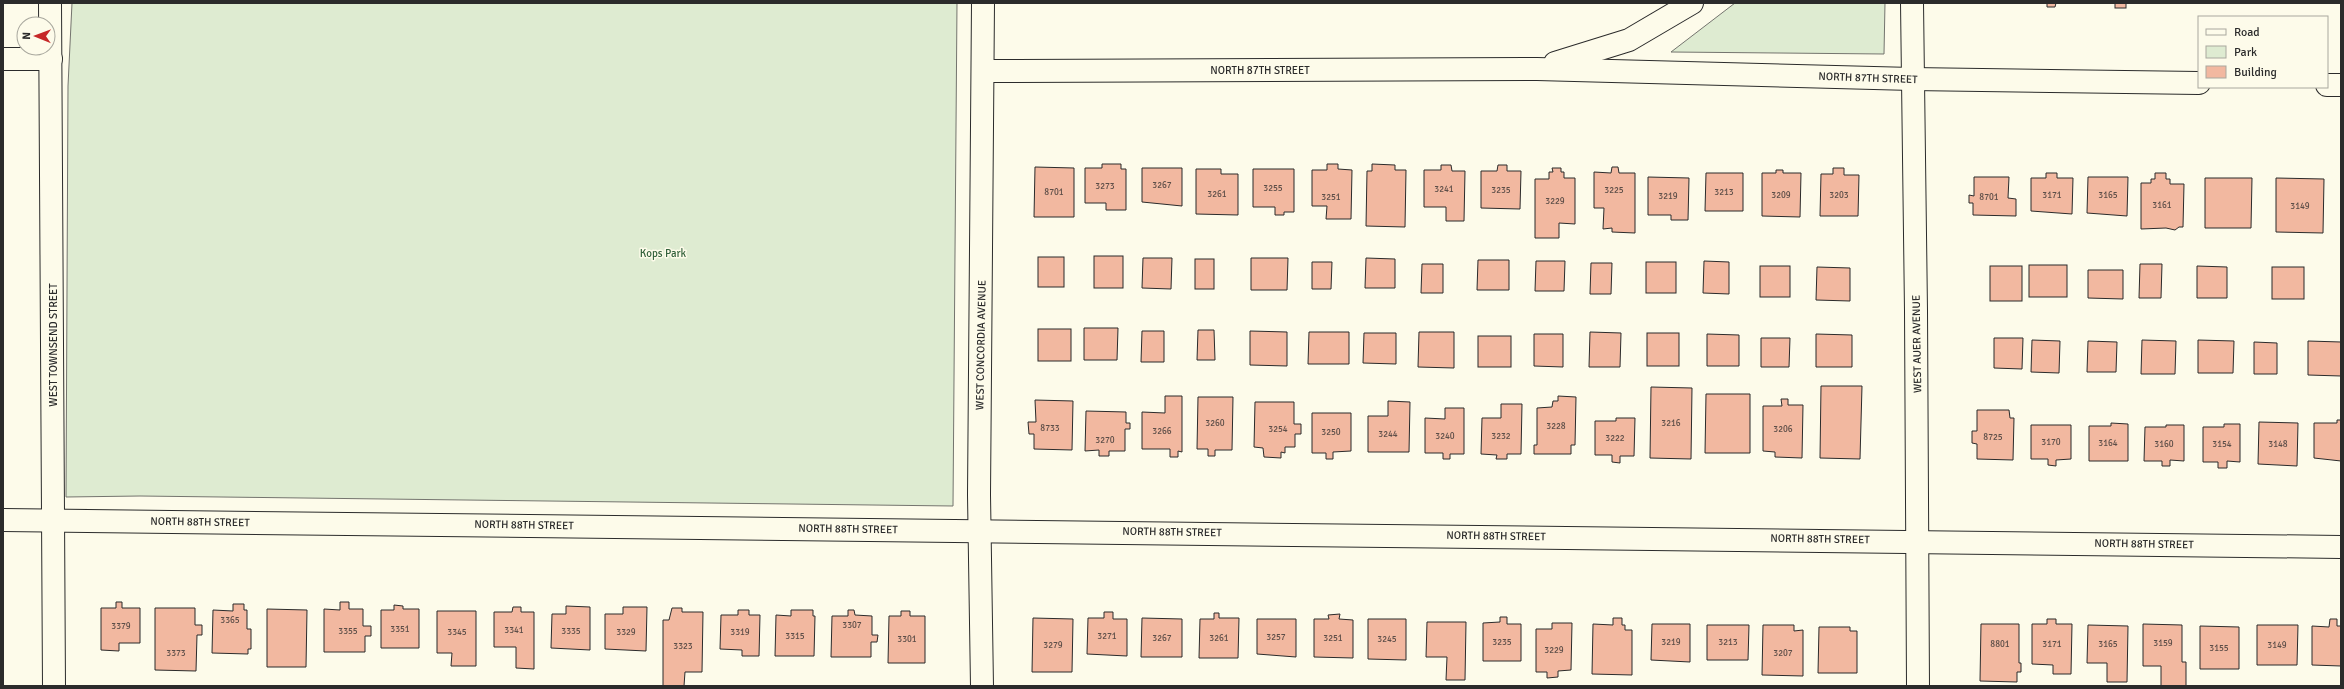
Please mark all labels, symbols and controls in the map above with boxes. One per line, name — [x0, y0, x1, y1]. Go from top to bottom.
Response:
north arrow — [16, 16, 56, 56]
legend — [2198, 16, 2328, 88]
text: Road — [2234, 25, 2260, 40]
text: N — [20, 32, 33, 40]
text: Park — [2234, 45, 2257, 60]
street label: NORTH 87TH STREET — [1210, 64, 1310, 77]
text: Building — [2234, 65, 2277, 80]
street label: NORTH 87TH STREET — [1818, 70, 1918, 86]
house number: 3267 — [1152, 180, 1172, 191]
house number: 3273 — [1095, 181, 1115, 192]
house number: 3255 — [1263, 183, 1283, 194]
house number: 3241 — [1434, 184, 1454, 195]
house number: 3235 — [1491, 185, 1511, 196]
house number: 3225 — [1604, 185, 1624, 196]
house number: 8701 — [1044, 187, 1064, 198]
house number: 3213 — [1714, 187, 1734, 198]
house number: 3261 — [1207, 189, 1227, 200]
house number: 3209 — [1771, 190, 1791, 201]
house number: 3203 — [1829, 190, 1849, 201]
house number: 3171 — [2042, 190, 2062, 201]
house number: 3165 — [2098, 190, 2118, 201]
house number: 3219 — [1658, 191, 1678, 202]
house number: 3251 — [1321, 192, 1341, 203]
house number: 8701 — [1979, 192, 1999, 203]
house number: 3229 — [1545, 196, 1565, 207]
house number: 3161 — [2152, 200, 2172, 211]
house number: 3149 — [2290, 201, 2310, 212]
park label: Kops Park — [640, 247, 687, 260]
street label: WEST CONCORDIA AVENUE — [973, 280, 989, 410]
street label: WEST TOWNSEND STREET — [47, 283, 60, 407]
street label: WEST AUER AVENUE — [1910, 295, 1924, 393]
house number: 3260 — [1205, 418, 1225, 429]
house number: 3216 — [1661, 418, 1681, 429]
house number: 3228 — [1546, 421, 1566, 432]
house number: 8733 — [1040, 423, 1060, 434]
house number: 3254 — [1268, 424, 1288, 435]
house number: 3206 — [1773, 424, 1793, 435]
house number: 3266 — [1152, 426, 1172, 437]
house number: 3250 — [1321, 427, 1341, 438]
house number: 3244 — [1378, 429, 1398, 440]
house number: 3240 — [1435, 431, 1455, 442]
house number: 3232 — [1491, 431, 1511, 442]
house number: 8725 — [1983, 432, 2003, 443]
house number: 3222 — [1605, 433, 1625, 444]
house number: 3270 — [1095, 435, 1115, 446]
house number: 3170 — [2041, 437, 2061, 448]
house number: 3164 — [2098, 438, 2118, 449]
house number: 3160 — [2154, 439, 2174, 450]
house number: 3154 — [2212, 439, 2232, 450]
house number: 3148 — [2268, 439, 2288, 450]
street label: NORTH 88TH STREET — [150, 515, 250, 529]
street label: NORTH 88TH STREET — [474, 518, 574, 532]
street label: NORTH 88TH STREET — [798, 522, 898, 536]
street label: NORTH 88TH STREET — [1122, 525, 1222, 539]
street label: NORTH 88TH STREET — [1446, 529, 1546, 543]
street label: NORTH 88TH STREET — [1770, 532, 1870, 546]
street label: NORTH 88TH STREET — [2094, 537, 2194, 551]
house number: 3365 — [220, 615, 240, 626]
house number: 3307 — [842, 620, 862, 631]
house number: 3379 — [111, 621, 131, 632]
house number: 3351 — [390, 624, 410, 635]
house number: 3341 — [504, 625, 524, 636]
house number: 3355 — [338, 626, 358, 637]
house number: 3335 — [561, 626, 581, 637]
house number: 3345 — [447, 627, 467, 638]
house number: 3329 — [616, 627, 636, 638]
house number: 3319 — [730, 627, 750, 638]
house number: 3315 — [785, 631, 805, 642]
house number: 3271 — [1097, 631, 1117, 642]
house number: 3257 — [1266, 632, 1286, 643]
house number: 3267 — [1152, 633, 1172, 644]
house number: 3261 — [1209, 633, 1229, 644]
house number: 3251 — [1323, 633, 1343, 644]
house number: 3301 — [897, 634, 917, 645]
house number: 3245 — [1377, 634, 1397, 645]
house number: 3235 — [1492, 637, 1512, 648]
house number: 3219 — [1661, 637, 1681, 648]
house number: 3213 — [1718, 637, 1738, 648]
house number: 3159 — [2153, 638, 2173, 649]
house number: 8801 — [1990, 639, 2010, 650]
house number: 3171 — [2042, 639, 2062, 650]
house number: 3165 — [2098, 639, 2118, 650]
house number: 3279 — [1043, 640, 1063, 651]
house number: 3149 — [2267, 640, 2287, 651]
house number: 3323 — [673, 641, 693, 652]
house number: 3155 — [2209, 643, 2229, 654]
house number: 3229 — [1544, 645, 1564, 656]
house number: 3373 — [166, 648, 186, 659]
house number: 3207 — [1773, 648, 1793, 659]

